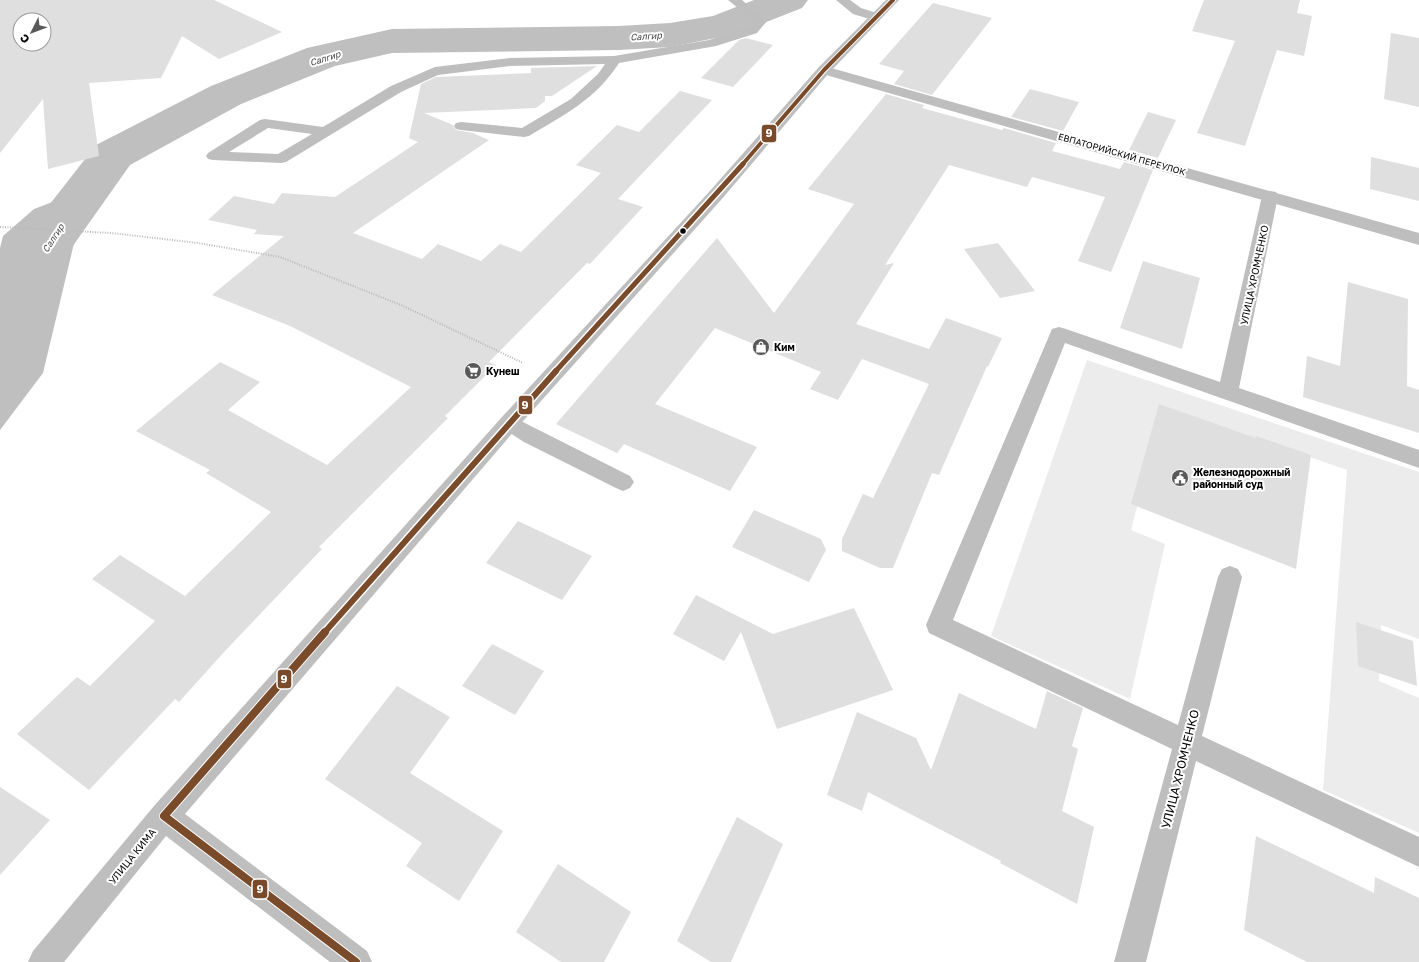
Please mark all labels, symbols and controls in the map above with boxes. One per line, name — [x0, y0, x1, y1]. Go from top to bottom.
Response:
north arrow — [12, 12, 52, 52]
water label: Салгир — [630, 29, 664, 43]
text: С — [17, 32, 32, 46]
water label: Салгир — [308, 48, 343, 68]
line badge: 9 — [761, 124, 777, 143]
text: 9 — [766, 126, 773, 139]
street label: ЕВПАТОРИЙСКИЙ ПЕРЕУЛОК — [1057, 130, 1188, 178]
water label: Салгир — [40, 221, 67, 254]
street label: УЛИЦА ХРОМЧЕНКО — [1238, 224, 1270, 326]
unlabelled marker — [678, 226, 688, 236]
shop icon: Ким — [751, 337, 771, 357]
place label: Ким — [774, 341, 795, 353]
supermarket icon: Кунеш — [463, 361, 483, 381]
place label: Кунеш — [486, 365, 519, 377]
line badge: 9 — [518, 395, 533, 415]
text: 9 — [522, 398, 529, 411]
place label: Железнодорожный районный суд — [1193, 466, 1290, 490]
public building icon: Железнодорожный районный суд — [1170, 468, 1190, 488]
line badge: 9 — [277, 669, 292, 689]
text: 9 — [281, 672, 288, 685]
street label: УЛИЦА ХРОМЧЕНКО — [1158, 708, 1202, 830]
street label: УЛИЦА КИМА — [106, 826, 158, 886]
line badge: 9 — [252, 879, 268, 899]
text: 9 — [257, 882, 264, 895]

